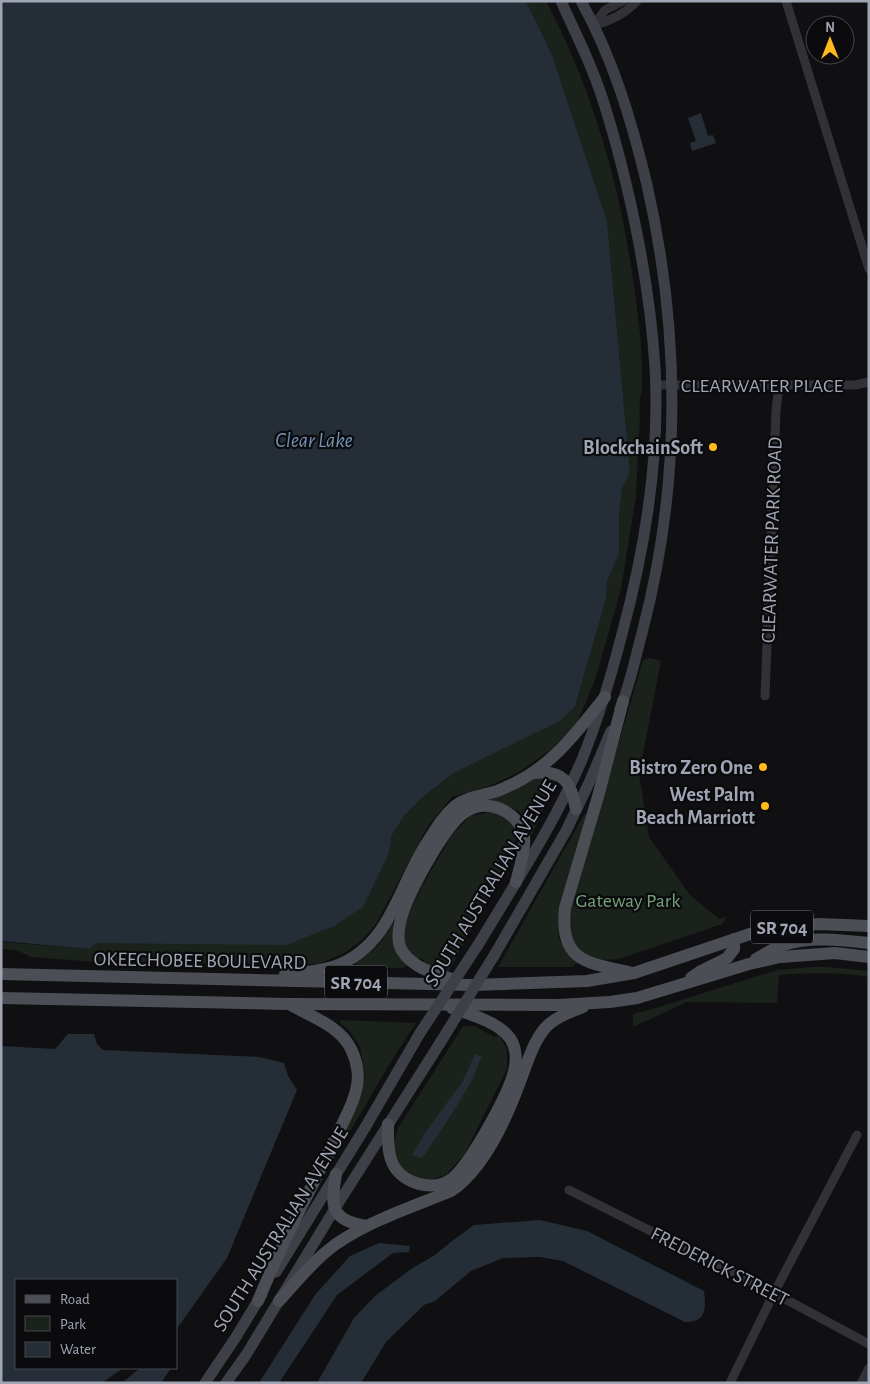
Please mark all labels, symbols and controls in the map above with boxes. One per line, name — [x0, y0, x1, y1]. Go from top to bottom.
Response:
north arrow — [805, 15, 855, 65]
text: N — [825, 21, 835, 35]
street label: CLEARWATER PLACE — [681, 376, 844, 396]
water label: Clear Lake — [275, 430, 353, 451]
street label: CLEARWATER PARK ROAD — [758, 436, 786, 644]
place label: BlockchainSoft — [583, 438, 703, 458]
marker: BlockchainSoft — [707, 441, 719, 453]
place label: Bistro Zero One — [629, 758, 753, 778]
marker: Bistro Zero One — [757, 761, 769, 773]
street label: SOUTH AUSTRALIAN AVENUE — [421, 777, 561, 990]
place label: West Palm Beach Marriott — [635, 785, 755, 828]
marker: West Palm Beach Marriott — [759, 800, 771, 812]
park label: Gateway Park — [576, 891, 680, 911]
road number: SR 704 — [751, 910, 813, 944]
street label: OKEECHOBEE BOULEVARD — [93, 949, 307, 973]
road number: SR 704 — [325, 966, 387, 999]
street label: SOUTH AUSTRALIAN AVENUE — [210, 1124, 352, 1335]
street label: FREDERICK STREET — [647, 1224, 792, 1310]
legend — [15, 1279, 178, 1369]
text: Road — [60, 1292, 90, 1307]
text: Park — [60, 1317, 86, 1332]
text: Water — [60, 1342, 96, 1357]

